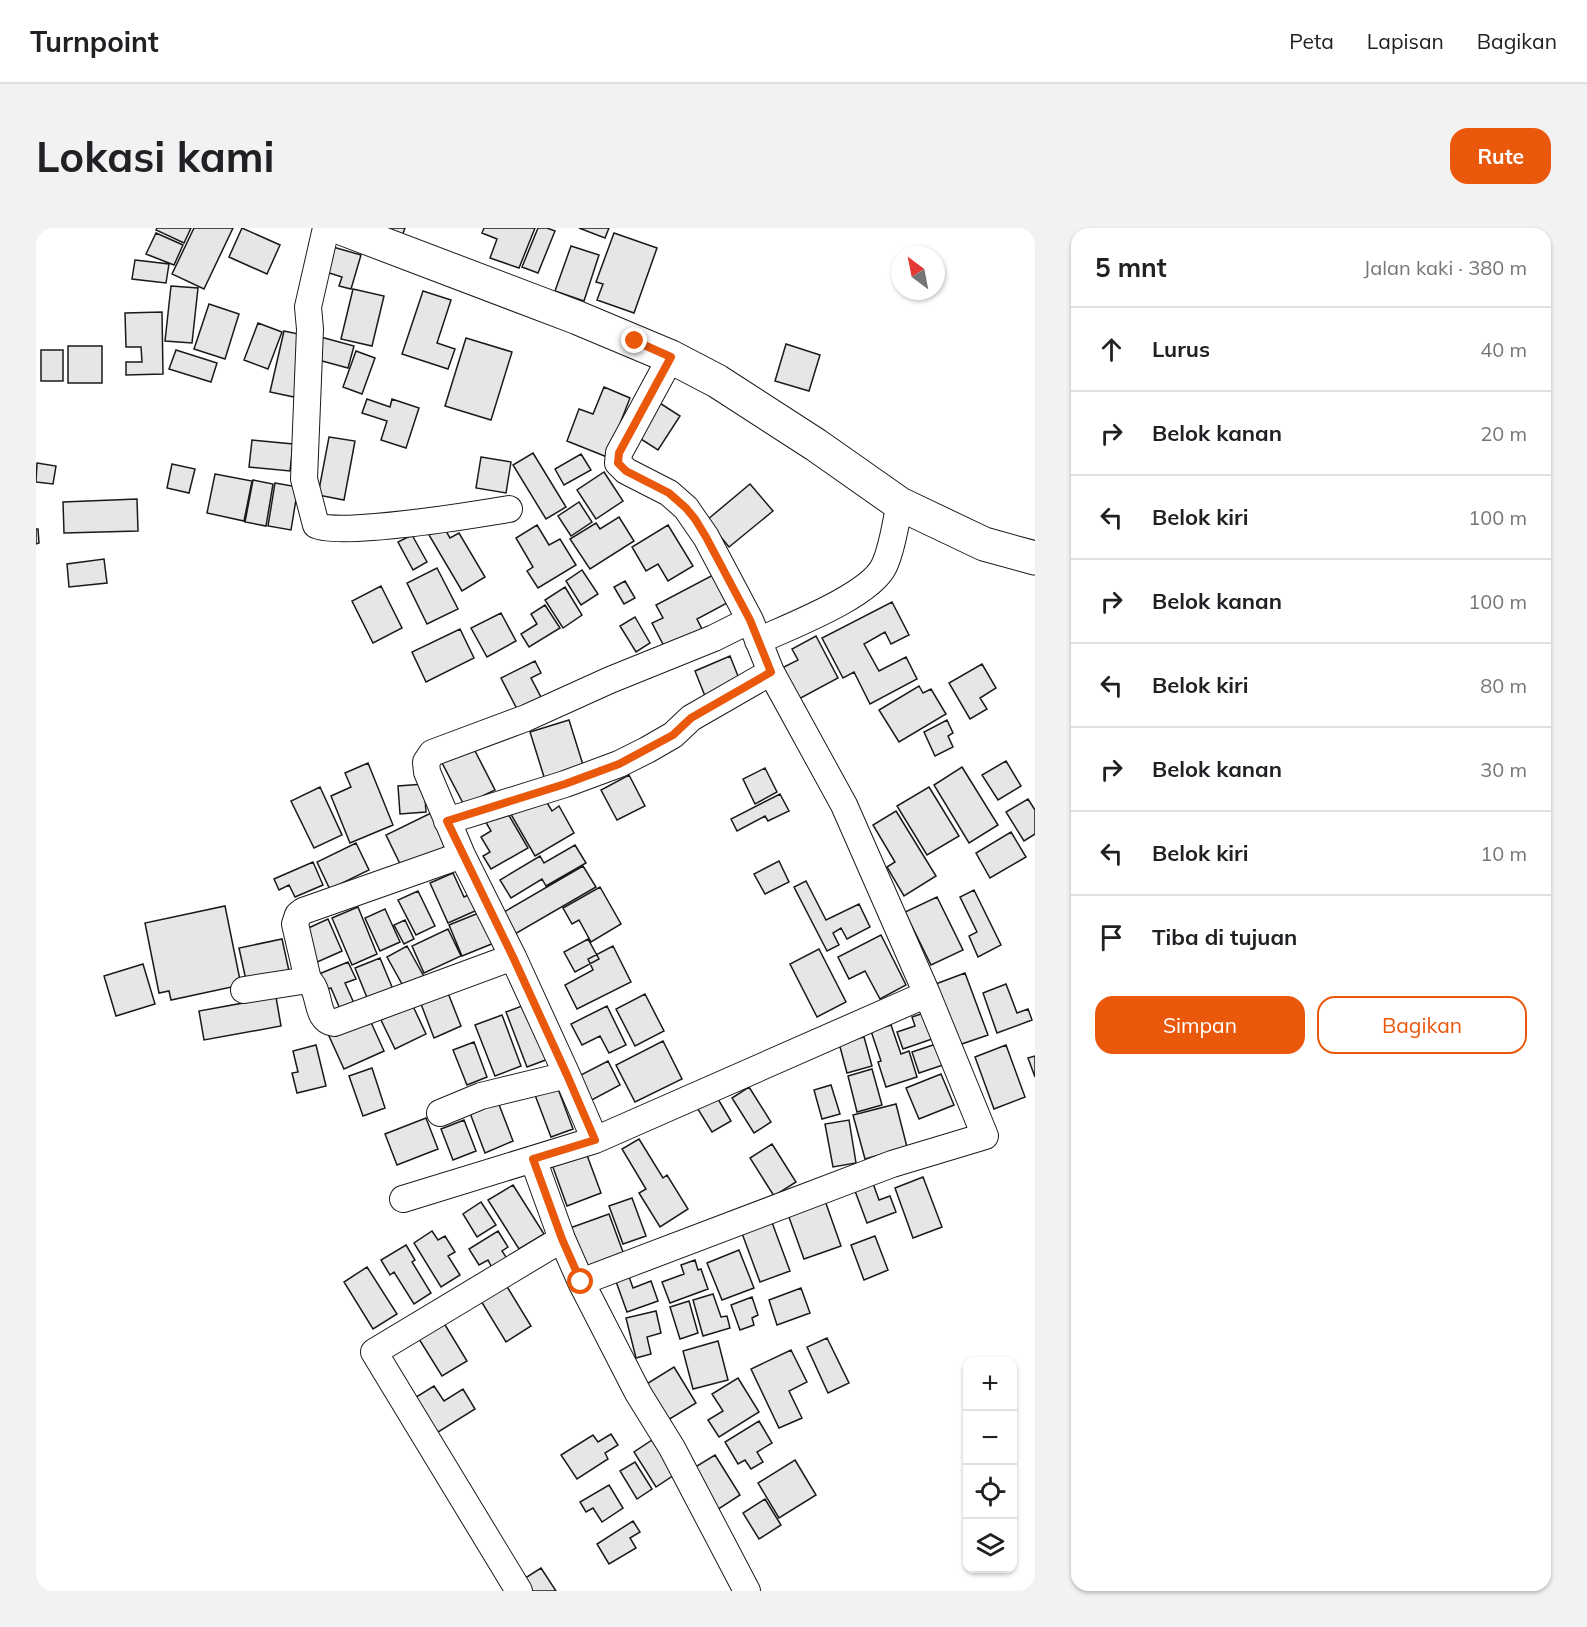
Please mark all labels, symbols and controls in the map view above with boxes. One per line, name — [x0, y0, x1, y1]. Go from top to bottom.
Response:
text: Turnpoint — [30, 24, 159, 59]
text: Peta — [1289, 28, 1334, 54]
text: Lapisan — [1367, 28, 1444, 54]
text: Bagikan — [1477, 28, 1557, 54]
button: Rute — [1450, 128, 1551, 184]
text: Lokasi kami — [36, 130, 274, 183]
north arrow — [891, 246, 945, 300]
text: 5 mnt — [1095, 251, 1167, 284]
text: Jalan kaki · 380 m — [1364, 255, 1527, 280]
route end — [621, 327, 647, 353]
icon: ahead — [1095, 333, 1128, 366]
text: Lurus — [1152, 335, 1210, 363]
text: 40 m — [1480, 337, 1527, 362]
icon: right — [1095, 417, 1128, 450]
text: Belok kanan — [1152, 419, 1282, 447]
text: 20 m — [1480, 421, 1527, 446]
icon: left — [1095, 501, 1128, 534]
text: Belok kiri — [1152, 503, 1248, 531]
text: 100 m — [1468, 505, 1527, 530]
icon: right — [1095, 585, 1128, 618]
text: Belok kanan — [1152, 587, 1282, 615]
text: 100 m — [1468, 589, 1527, 614]
icon: left — [1095, 669, 1128, 702]
text: Belok kiri — [1152, 671, 1248, 699]
text: 80 m — [1480, 673, 1527, 698]
icon: right — [1095, 753, 1128, 786]
text: Belok kanan — [1152, 755, 1282, 783]
text: 30 m — [1480, 757, 1527, 782]
icon: left — [1095, 837, 1128, 870]
text: Belok kiri — [1152, 839, 1248, 867]
text: 10 m — [1480, 841, 1527, 866]
icon: arrive — [1095, 921, 1128, 954]
text: Tiba di tujuan — [1152, 923, 1297, 951]
button: Simpan — [1095, 996, 1305, 1054]
button: Bagikan — [1317, 996, 1527, 1054]
route start — [567, 1268, 593, 1294]
map controls — [963, 1357, 1017, 1573]
button: + — [963, 1357, 1017, 1411]
button: − — [963, 1411, 1017, 1465]
button: locate — [963, 1465, 1017, 1519]
button: layers — [963, 1519, 1017, 1573]

